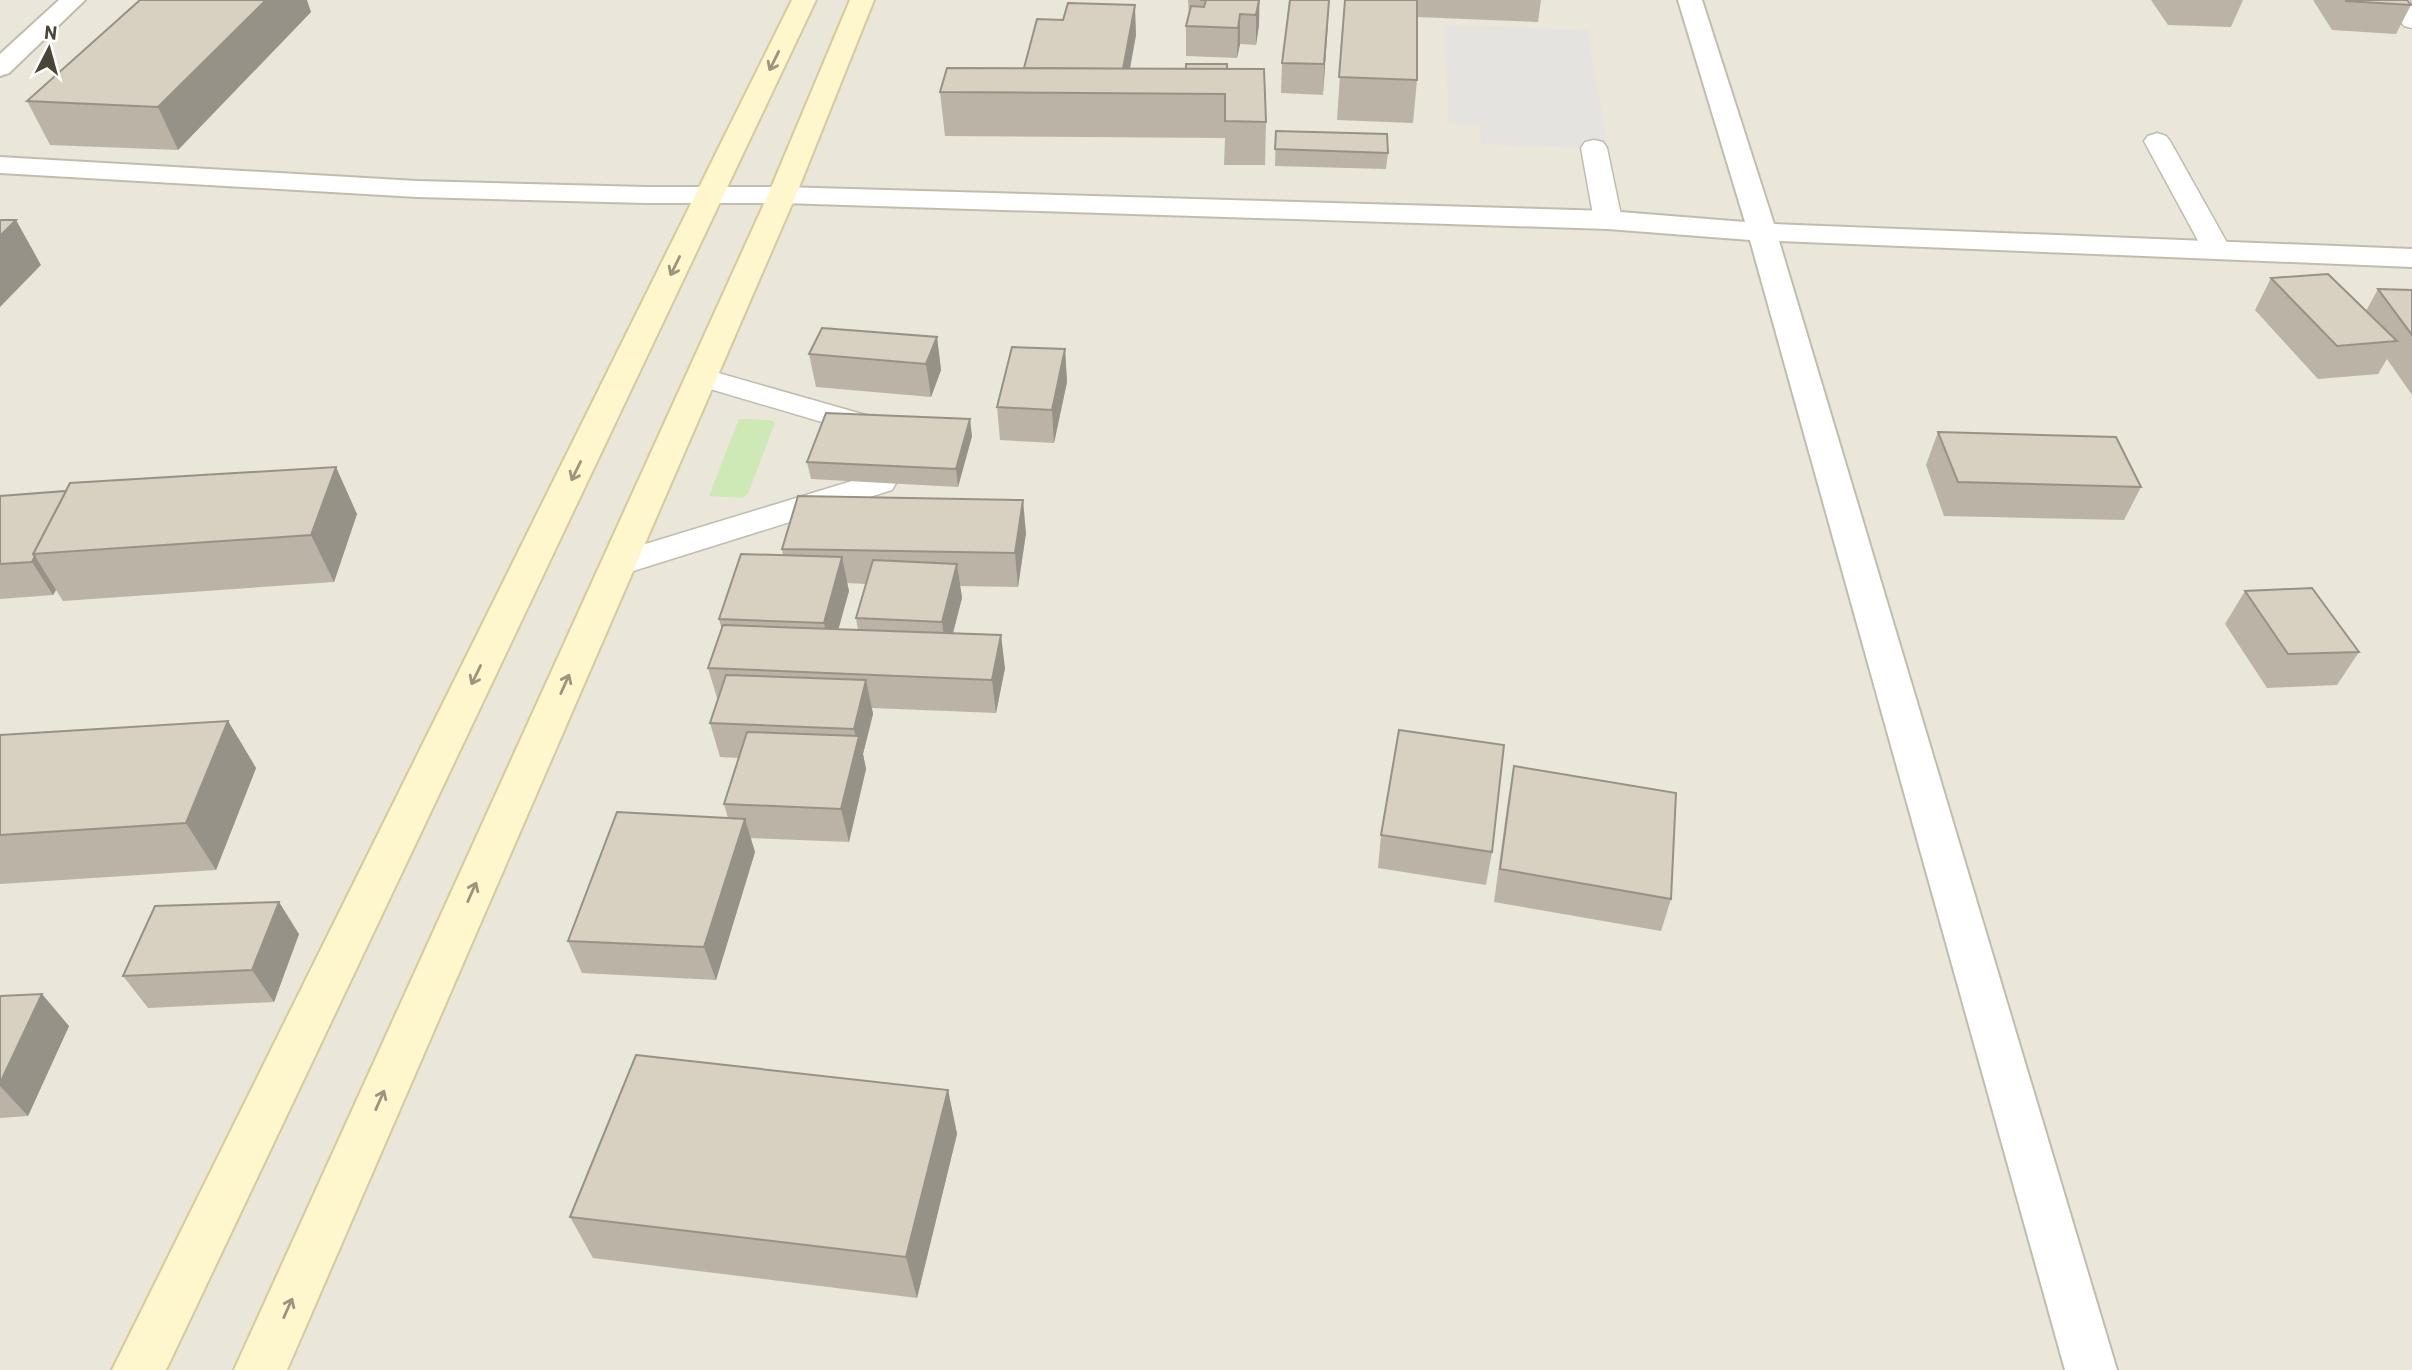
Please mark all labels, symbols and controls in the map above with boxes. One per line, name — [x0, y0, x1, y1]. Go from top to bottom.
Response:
north arrow — [14, 14, 84, 84]
text: N — [43, 19, 58, 44]
one-way arrow — [767, 50, 781, 71]
one-way arrow — [668, 255, 682, 276]
one-way arrow — [568, 460, 582, 481]
one-way arrow — [469, 664, 483, 685]
one-way arrow — [559, 674, 572, 695]
one-way arrow — [466, 882, 479, 903]
one-way arrow — [374, 1090, 387, 1111]
one-way arrow — [282, 1297, 295, 1319]

